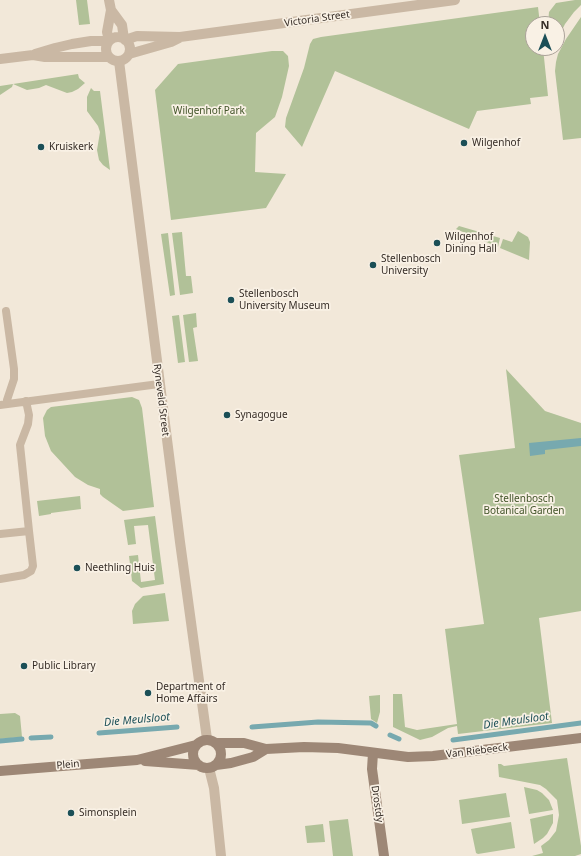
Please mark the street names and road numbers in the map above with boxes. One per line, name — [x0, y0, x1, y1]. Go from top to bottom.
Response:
street label: Victoria Street — [284, 8, 350, 30]
street label: Ryneveld Street — [151, 363, 171, 437]
street label: Van Riebeeck — [445, 741, 509, 761]
street label: Plein — [56, 758, 80, 772]
street label: Drostdy — [368, 785, 386, 823]

